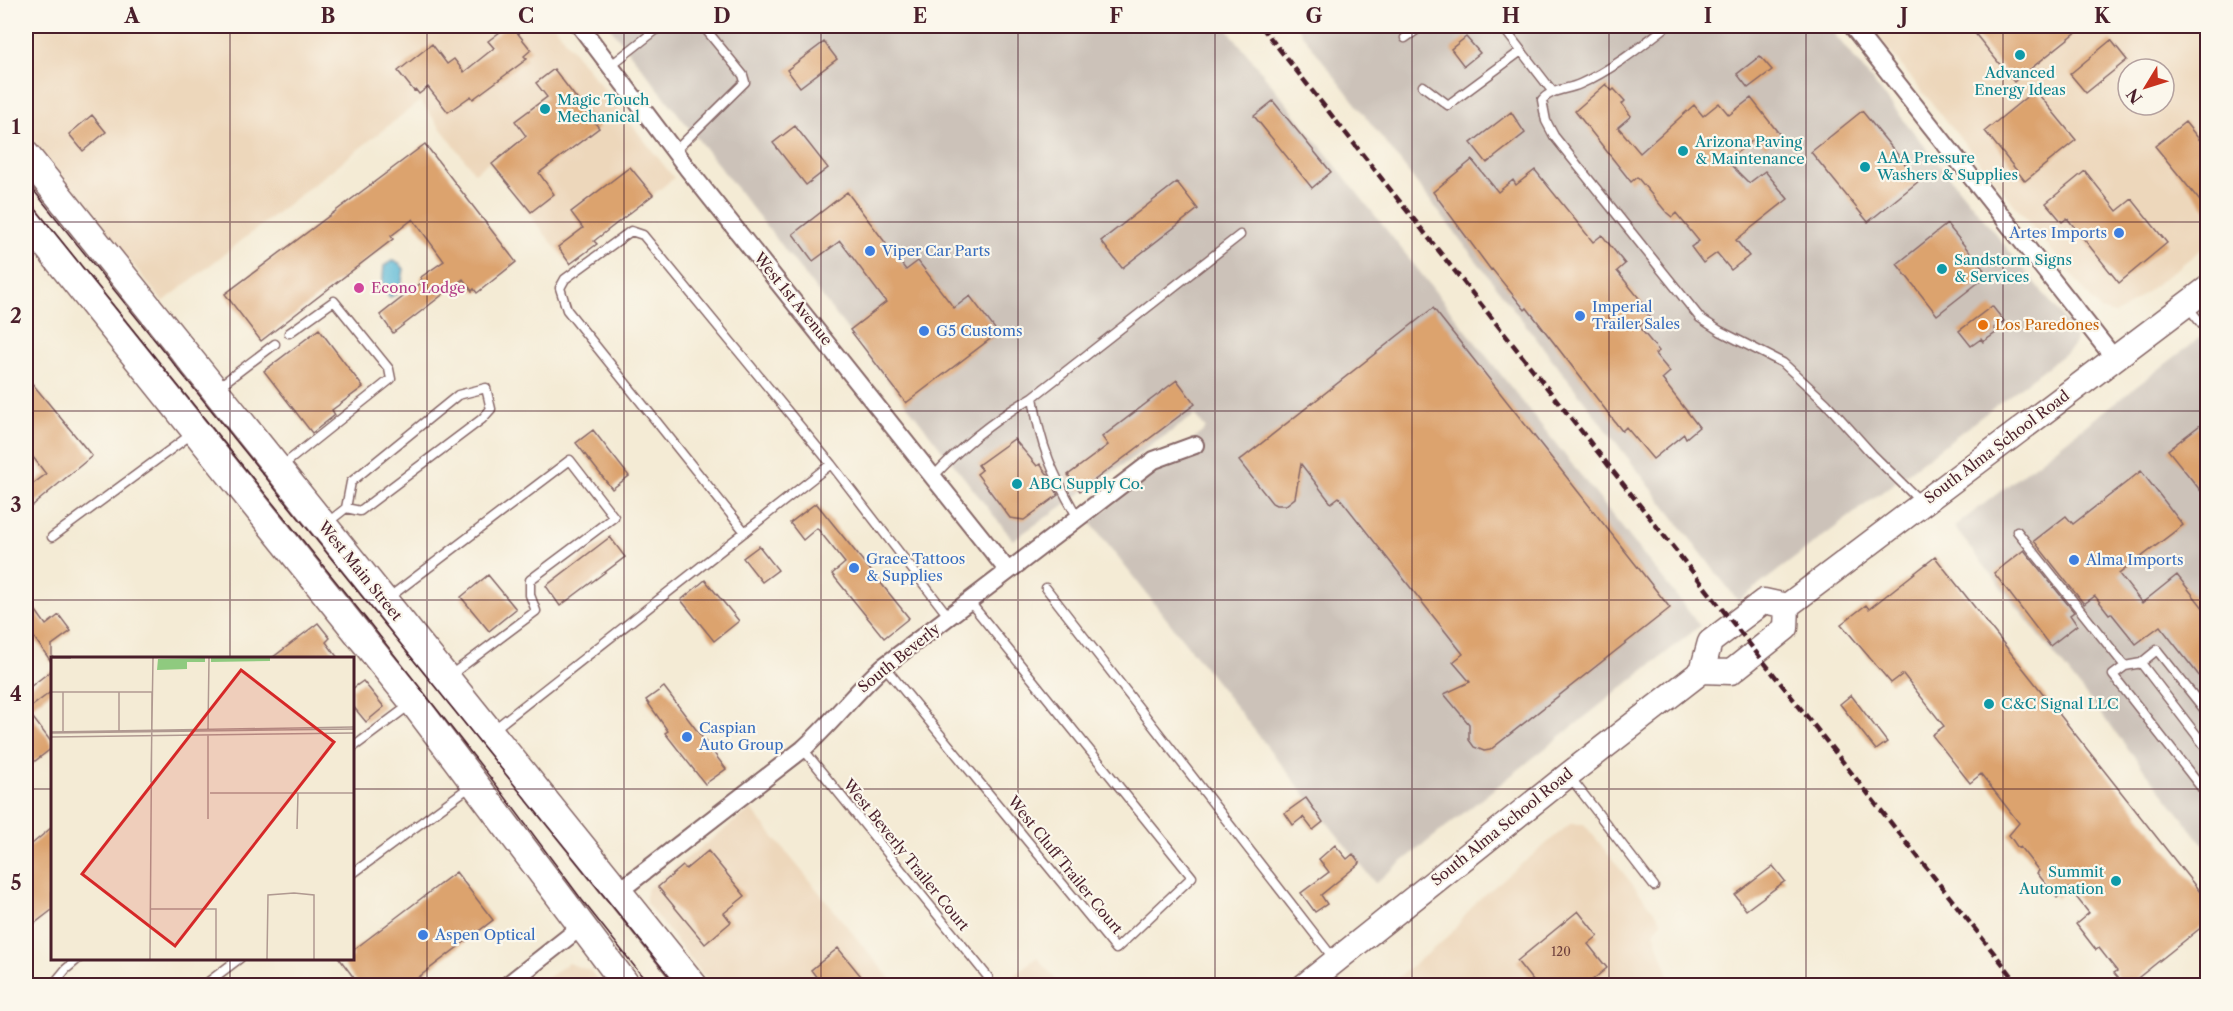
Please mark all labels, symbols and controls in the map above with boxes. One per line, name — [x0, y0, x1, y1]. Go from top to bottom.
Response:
text: A — [123, 4, 140, 28]
text: B — [321, 4, 336, 28]
text: C — [518, 4, 534, 28]
text: D — [713, 4, 731, 28]
text: E — [913, 4, 927, 28]
text: F — [1109, 4, 1123, 28]
text: G — [1306, 4, 1323, 28]
text: H — [1502, 4, 1520, 28]
text: I — [1704, 4, 1712, 28]
text: J — [1896, 4, 1908, 28]
text: K — [2094, 4, 2111, 28]
marker: Advanced Energy Ideas — [2013, 48, 2027, 62]
north arrow — [2116, 57, 2176, 117]
place label: Advanced Energy Ideas — [1974, 63, 2066, 99]
text: N — [2122, 85, 2146, 108]
place label: Magic Touch Mechanical — [557, 90, 650, 126]
marker: Magic Touch Mechanical — [538, 102, 552, 116]
text: 1 — [12, 115, 21, 139]
place label: Arizona Paving & Maintenance — [1694, 132, 1805, 168]
marker: Arizona Paving & Maintenance — [1676, 144, 1690, 158]
place label: AAA Pressure Washers & Supplies — [1876, 148, 2018, 184]
marker: AAA Pressure Washers & Supplies — [1858, 160, 1872, 174]
place label: Artes Imports — [2008, 223, 2107, 242]
marker: Artes Imports — [2112, 226, 2126, 240]
place label: Viper Car Parts — [881, 241, 990, 260]
marker: Viper Car Parts — [863, 244, 877, 258]
street label: West 1st Avenue — [749, 248, 837, 349]
place label: Sandstorm Signs & Services — [1954, 250, 2072, 286]
marker: Sandstorm Signs & Services — [1935, 262, 1949, 276]
place label: Econo Lodge — [371, 278, 465, 297]
marker: Econo Lodge — [352, 281, 366, 295]
place label: Imperial Trailer Sales — [1592, 297, 1680, 333]
text: 2 — [10, 304, 22, 328]
marker: Imperial Trailer Sales — [1573, 309, 1587, 323]
place label: Los Paredones — [1995, 315, 2099, 334]
marker: Los Paredones — [1976, 318, 1990, 332]
place label: G5 Customs — [936, 321, 1022, 340]
marker: G5 Customs — [917, 324, 931, 338]
street label: South Alma School Road — [1920, 386, 2073, 507]
place label: ABC Supply Co. — [1028, 474, 1144, 493]
marker: ABC Supply Co. — [1010, 477, 1024, 491]
text: 3 — [10, 493, 22, 517]
street label: West Main Street — [314, 516, 407, 625]
place label: Grace Tattoos & Supplies — [866, 549, 965, 585]
place label: Alma Imports — [2085, 550, 2183, 569]
marker: Alma Imports — [2067, 553, 2081, 567]
marker: Grace Tattoos & Supplies — [847, 561, 861, 575]
street label: South Beverly — [854, 618, 944, 696]
inset map — [51, 657, 354, 960]
text: 4 — [10, 682, 22, 706]
place label: C&C Signal LLC — [2001, 694, 2119, 713]
marker: C&C Signal LLC — [1982, 697, 1996, 711]
place label: Caspian Auto Group — [698, 718, 784, 754]
marker: Caspian Auto Group — [680, 730, 694, 744]
street label: South Alma School Road — [1427, 764, 1576, 890]
street label: West Beverly Trailer Court — [839, 774, 974, 935]
street label: West Cluff Trailer Court — [1003, 791, 1127, 938]
place label: Summit Automation — [2018, 862, 2105, 898]
text: 5 — [10, 871, 22, 895]
marker: Summit Automation — [2109, 874, 2123, 888]
place label: Aspen Optical — [434, 925, 536, 944]
marker: Aspen Optical — [416, 928, 430, 942]
house number: 120 — [1551, 944, 1571, 959]

